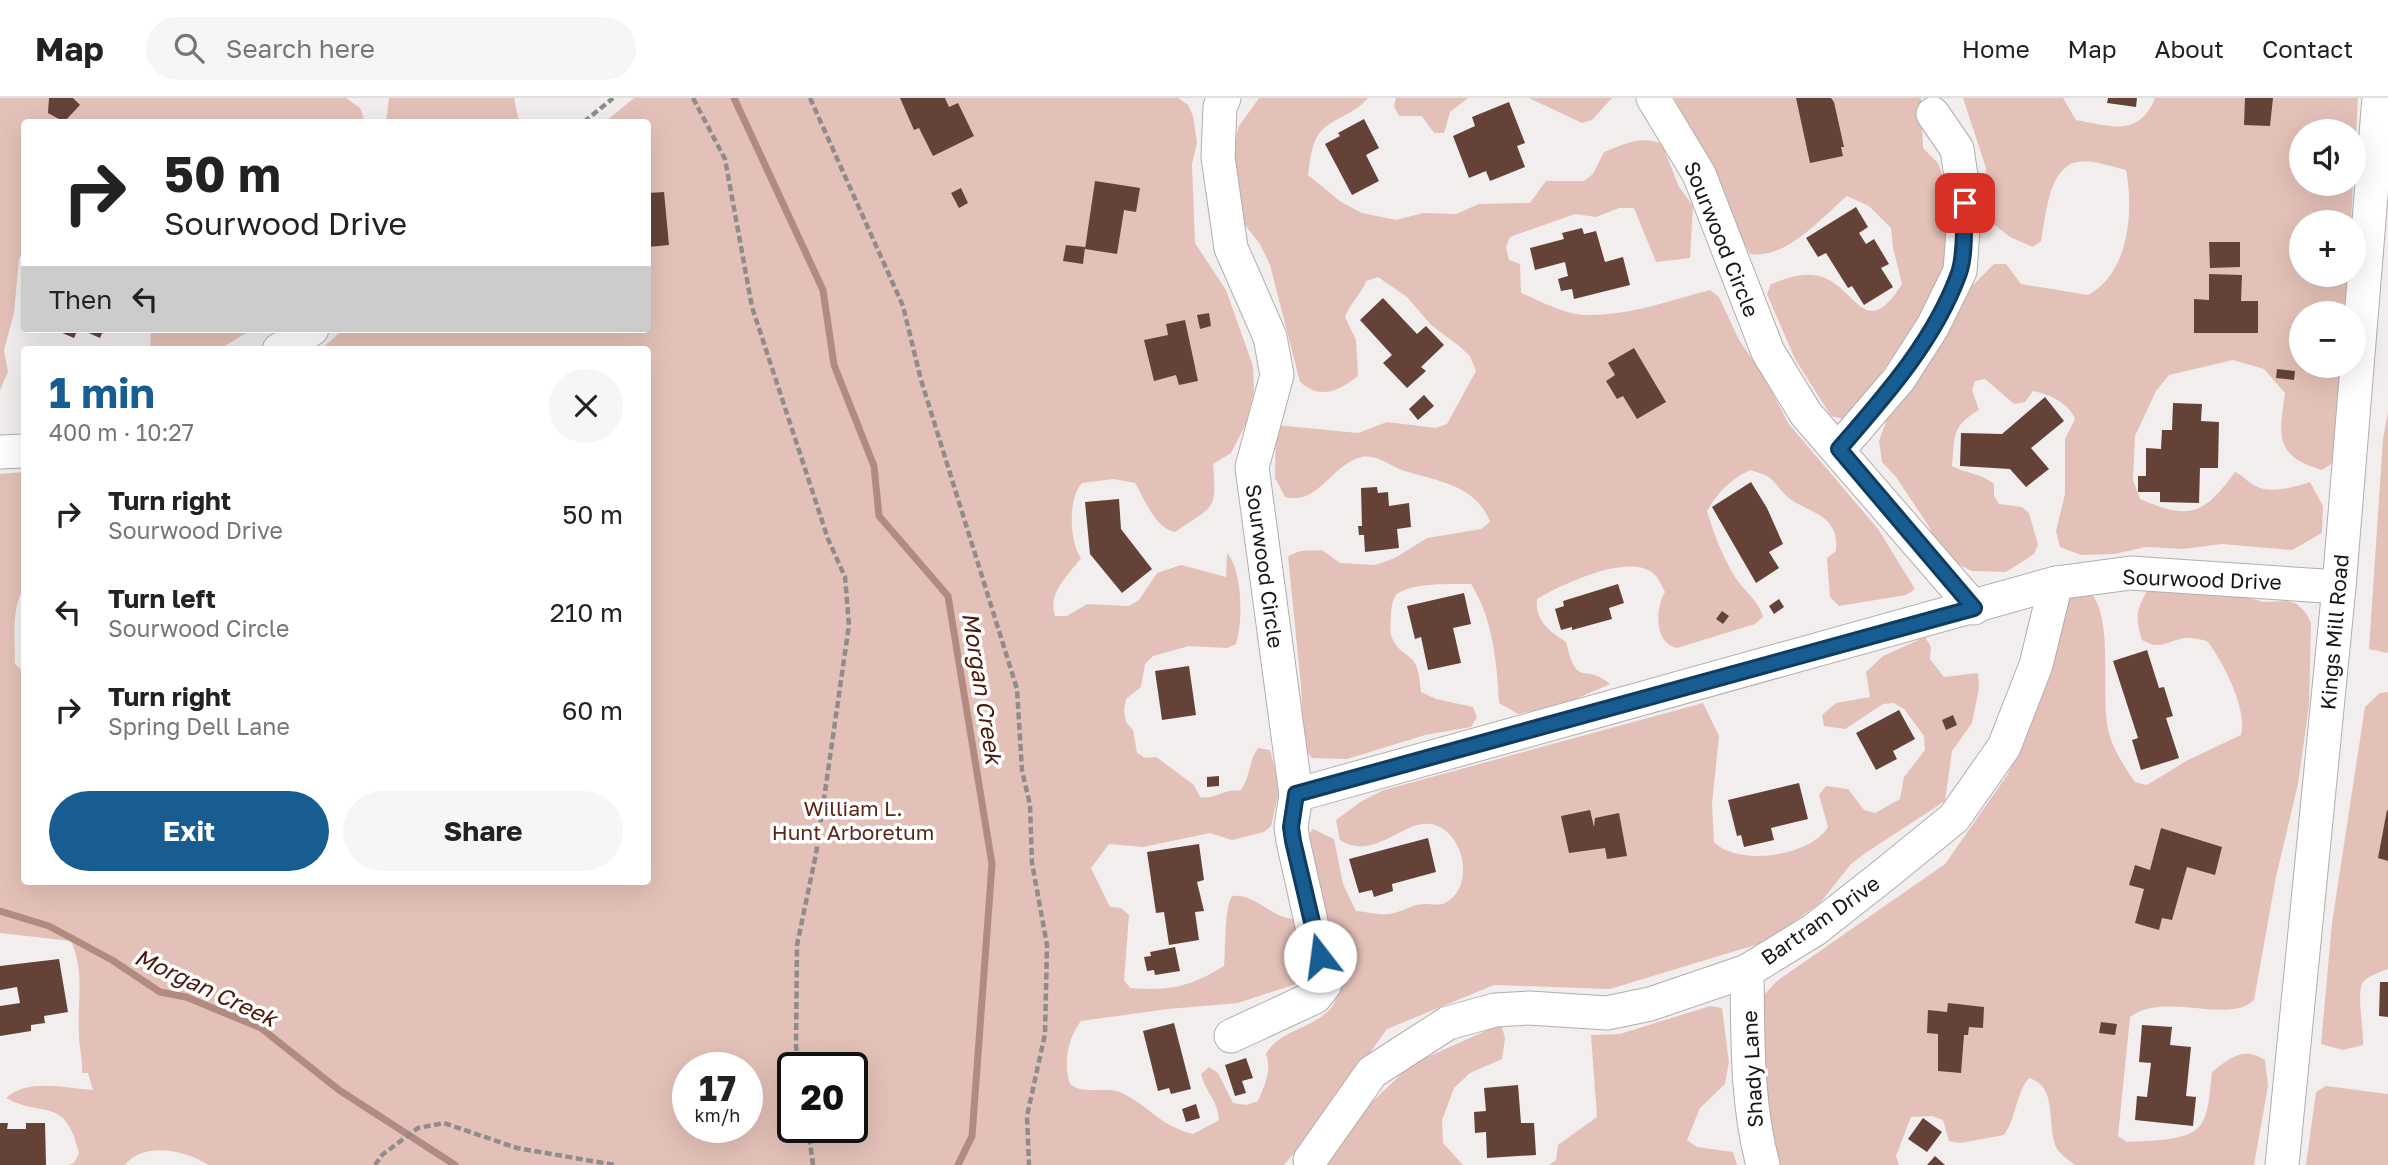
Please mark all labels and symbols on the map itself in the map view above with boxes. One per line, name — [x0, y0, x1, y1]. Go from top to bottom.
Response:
street label: Sourwood Circle — [1679, 157, 1765, 321]
pin — [1935, 173, 1995, 233]
street label: Sourwood Circle — [1241, 482, 1289, 650]
street label: Kings Mill Road — [2314, 553, 2354, 711]
street label: Sourwood Drive — [2122, 563, 2282, 595]
water label: Morgan Creek — [957, 610, 1009, 768]
park label: William L. Hunt Arboretum — [772, 795, 934, 845]
street label: Bartram Drive — [1756, 870, 1884, 970]
position arrow — [1283, 919, 1357, 993]
water label: Morgan Creek — [131, 942, 283, 1033]
street label: Shady Lane — [1736, 1010, 1768, 1128]
speed limit sign: 20 — [777, 1052, 868, 1143]

